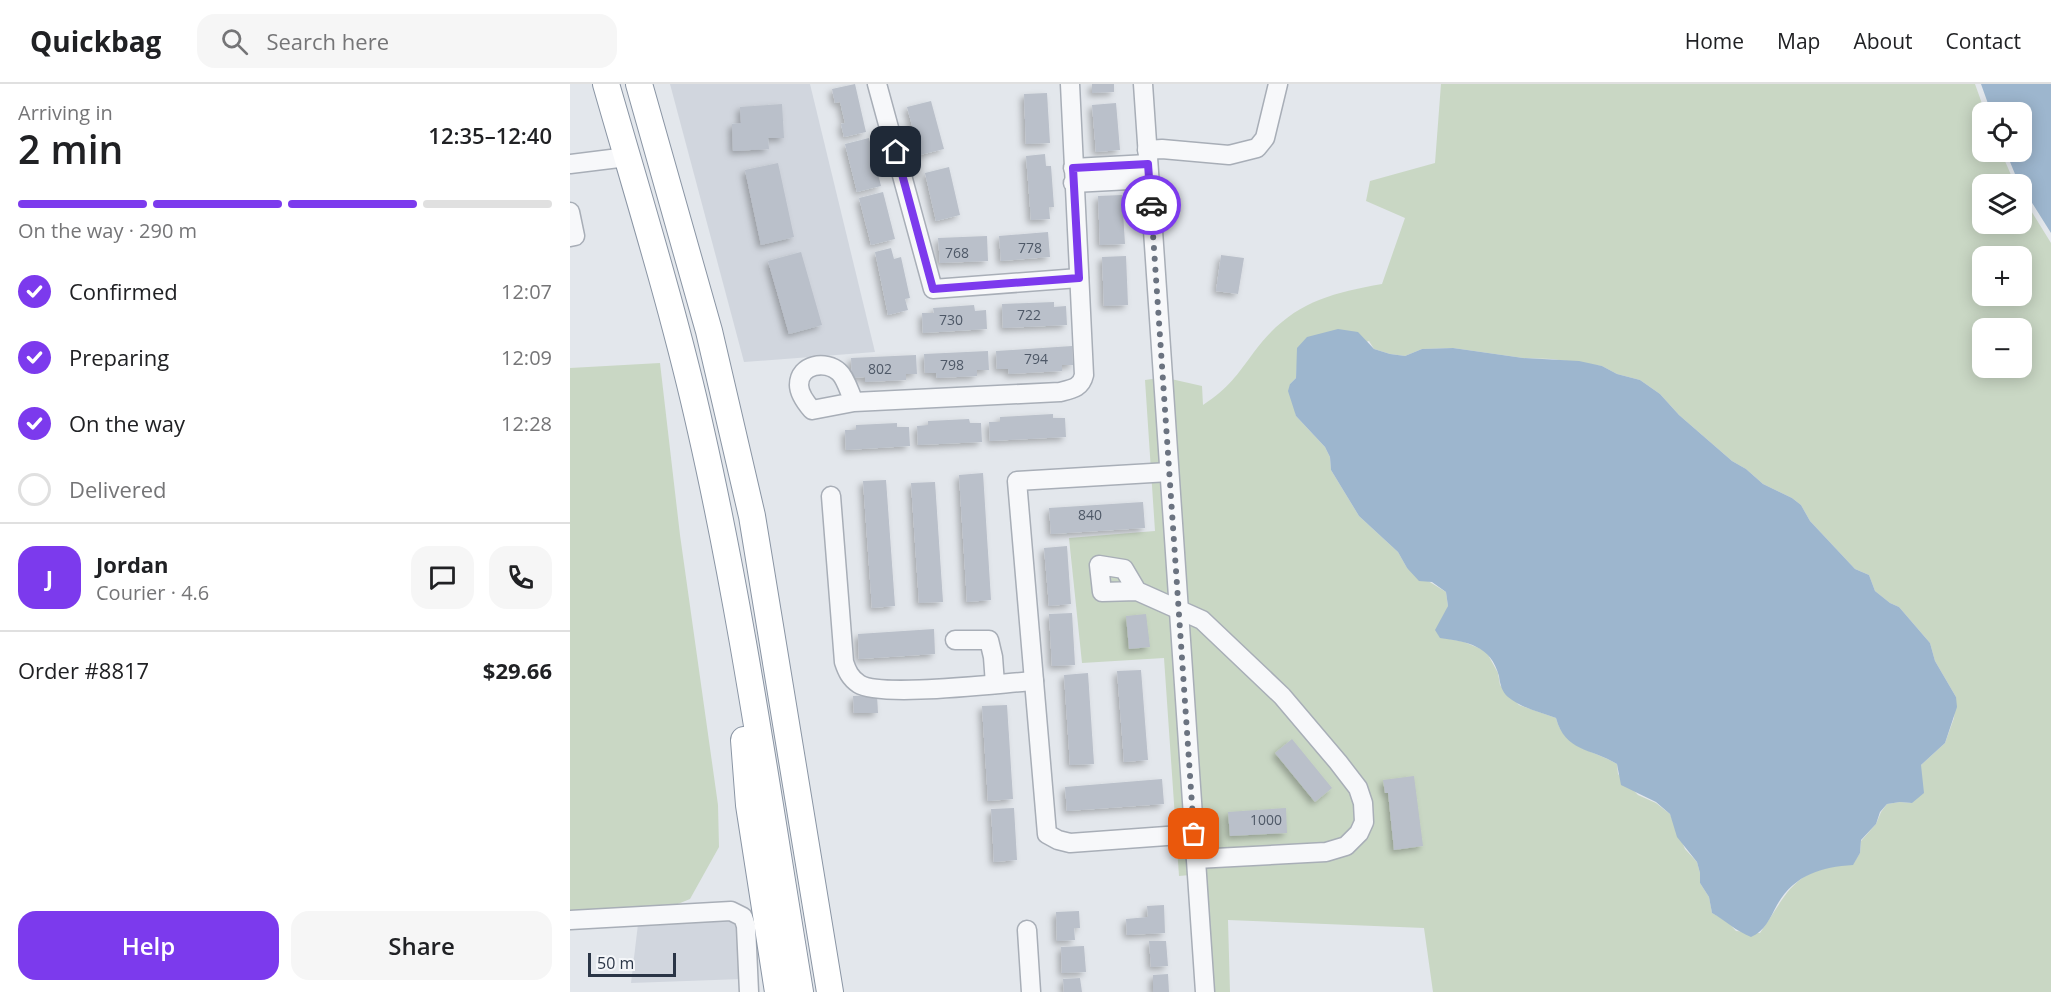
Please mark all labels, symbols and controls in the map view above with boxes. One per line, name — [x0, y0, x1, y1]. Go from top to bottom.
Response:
search box — [197, 14, 617, 68]
text: Quickbag — [30, 22, 161, 60]
icon: search — [218, 25, 251, 58]
text: Search here — [266, 26, 389, 56]
text: Home — [1685, 27, 1744, 55]
text: Map — [1777, 27, 1820, 55]
text: About — [1853, 27, 1913, 55]
text: Contact — [1946, 27, 2021, 55]
text: Arriving in — [18, 99, 113, 126]
map controls — [1972, 102, 2032, 378]
button: locate — [1972, 102, 2032, 162]
text: 12:35–12:40 — [428, 120, 552, 150]
text: 2 min — [18, 122, 123, 175]
pin — [870, 126, 921, 177]
icon: home — [879, 135, 912, 168]
button: layers — [1972, 174, 2032, 234]
courier — [1121, 175, 1181, 235]
icon: car — [1135, 189, 1168, 222]
text: On the way · 290 m — [18, 217, 197, 244]
house number: 778 — [1018, 238, 1042, 257]
house number: 768 — [945, 243, 969, 262]
button: + — [1972, 246, 2032, 306]
icon: check — [18, 275, 51, 308]
text: Confirmed — [69, 276, 178, 306]
text: 12:07 — [501, 278, 552, 305]
house number: 722 — [1017, 305, 1041, 324]
house number: 730 — [939, 310, 963, 329]
button: − — [1972, 318, 2032, 378]
icon: check — [18, 341, 51, 374]
text: Preparing — [69, 342, 169, 372]
text: 12:09 — [501, 344, 552, 371]
house number: 794 — [1024, 349, 1048, 368]
house number: 798 — [940, 355, 964, 374]
house number: 802 — [868, 359, 892, 378]
icon: check — [18, 407, 51, 440]
text: On the way — [69, 408, 185, 438]
text: 12:28 — [501, 410, 552, 437]
text: Delivered — [69, 474, 167, 504]
house number: 840 — [1078, 505, 1102, 524]
button: chat — [411, 546, 474, 609]
button: phone — [489, 546, 552, 609]
text: Jordan — [96, 549, 169, 579]
text: J — [46, 562, 53, 592]
text: Courier · 4.6 — [96, 579, 209, 606]
text: Order #8817 — [18, 655, 149, 685]
text: $29.66 — [483, 655, 552, 685]
pin — [1168, 808, 1219, 859]
house number: 1000 — [1250, 810, 1282, 829]
icon: bag — [1177, 817, 1210, 850]
button: Help — [18, 911, 279, 980]
button: Share — [291, 911, 552, 980]
scale bar — [588, 950, 676, 978]
text: 50 m — [597, 952, 634, 974]

